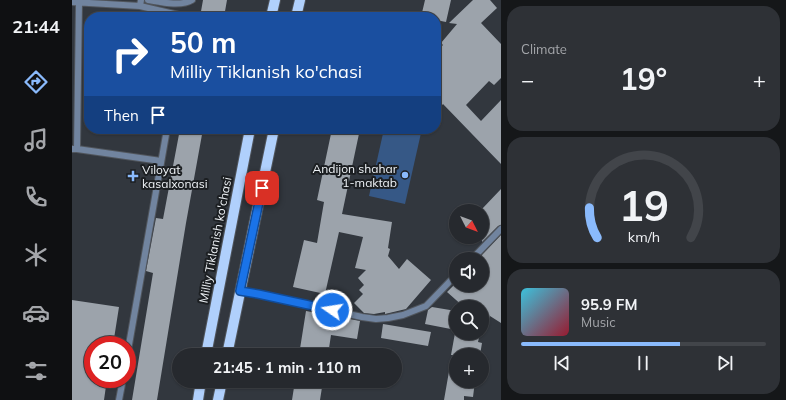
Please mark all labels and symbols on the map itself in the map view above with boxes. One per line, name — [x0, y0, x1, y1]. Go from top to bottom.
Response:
place label: Andijon shahar 1-maktab — [312, 161, 398, 190]
place label: Viloyat kasalxonasi — [142, 162, 208, 191]
marker: Viloyat kasalxonasi — [127, 170, 139, 182]
marker: Andijon shahar 1-maktab — [400, 170, 410, 180]
pin — [245, 171, 279, 205]
street label: Milliy Tiklanish ko'chasi — [195, 176, 235, 304]
north arrow — [449, 204, 489, 244]
position arrow — [311, 289, 353, 331]
speed limit sign: 20 — [84, 336, 136, 388]

